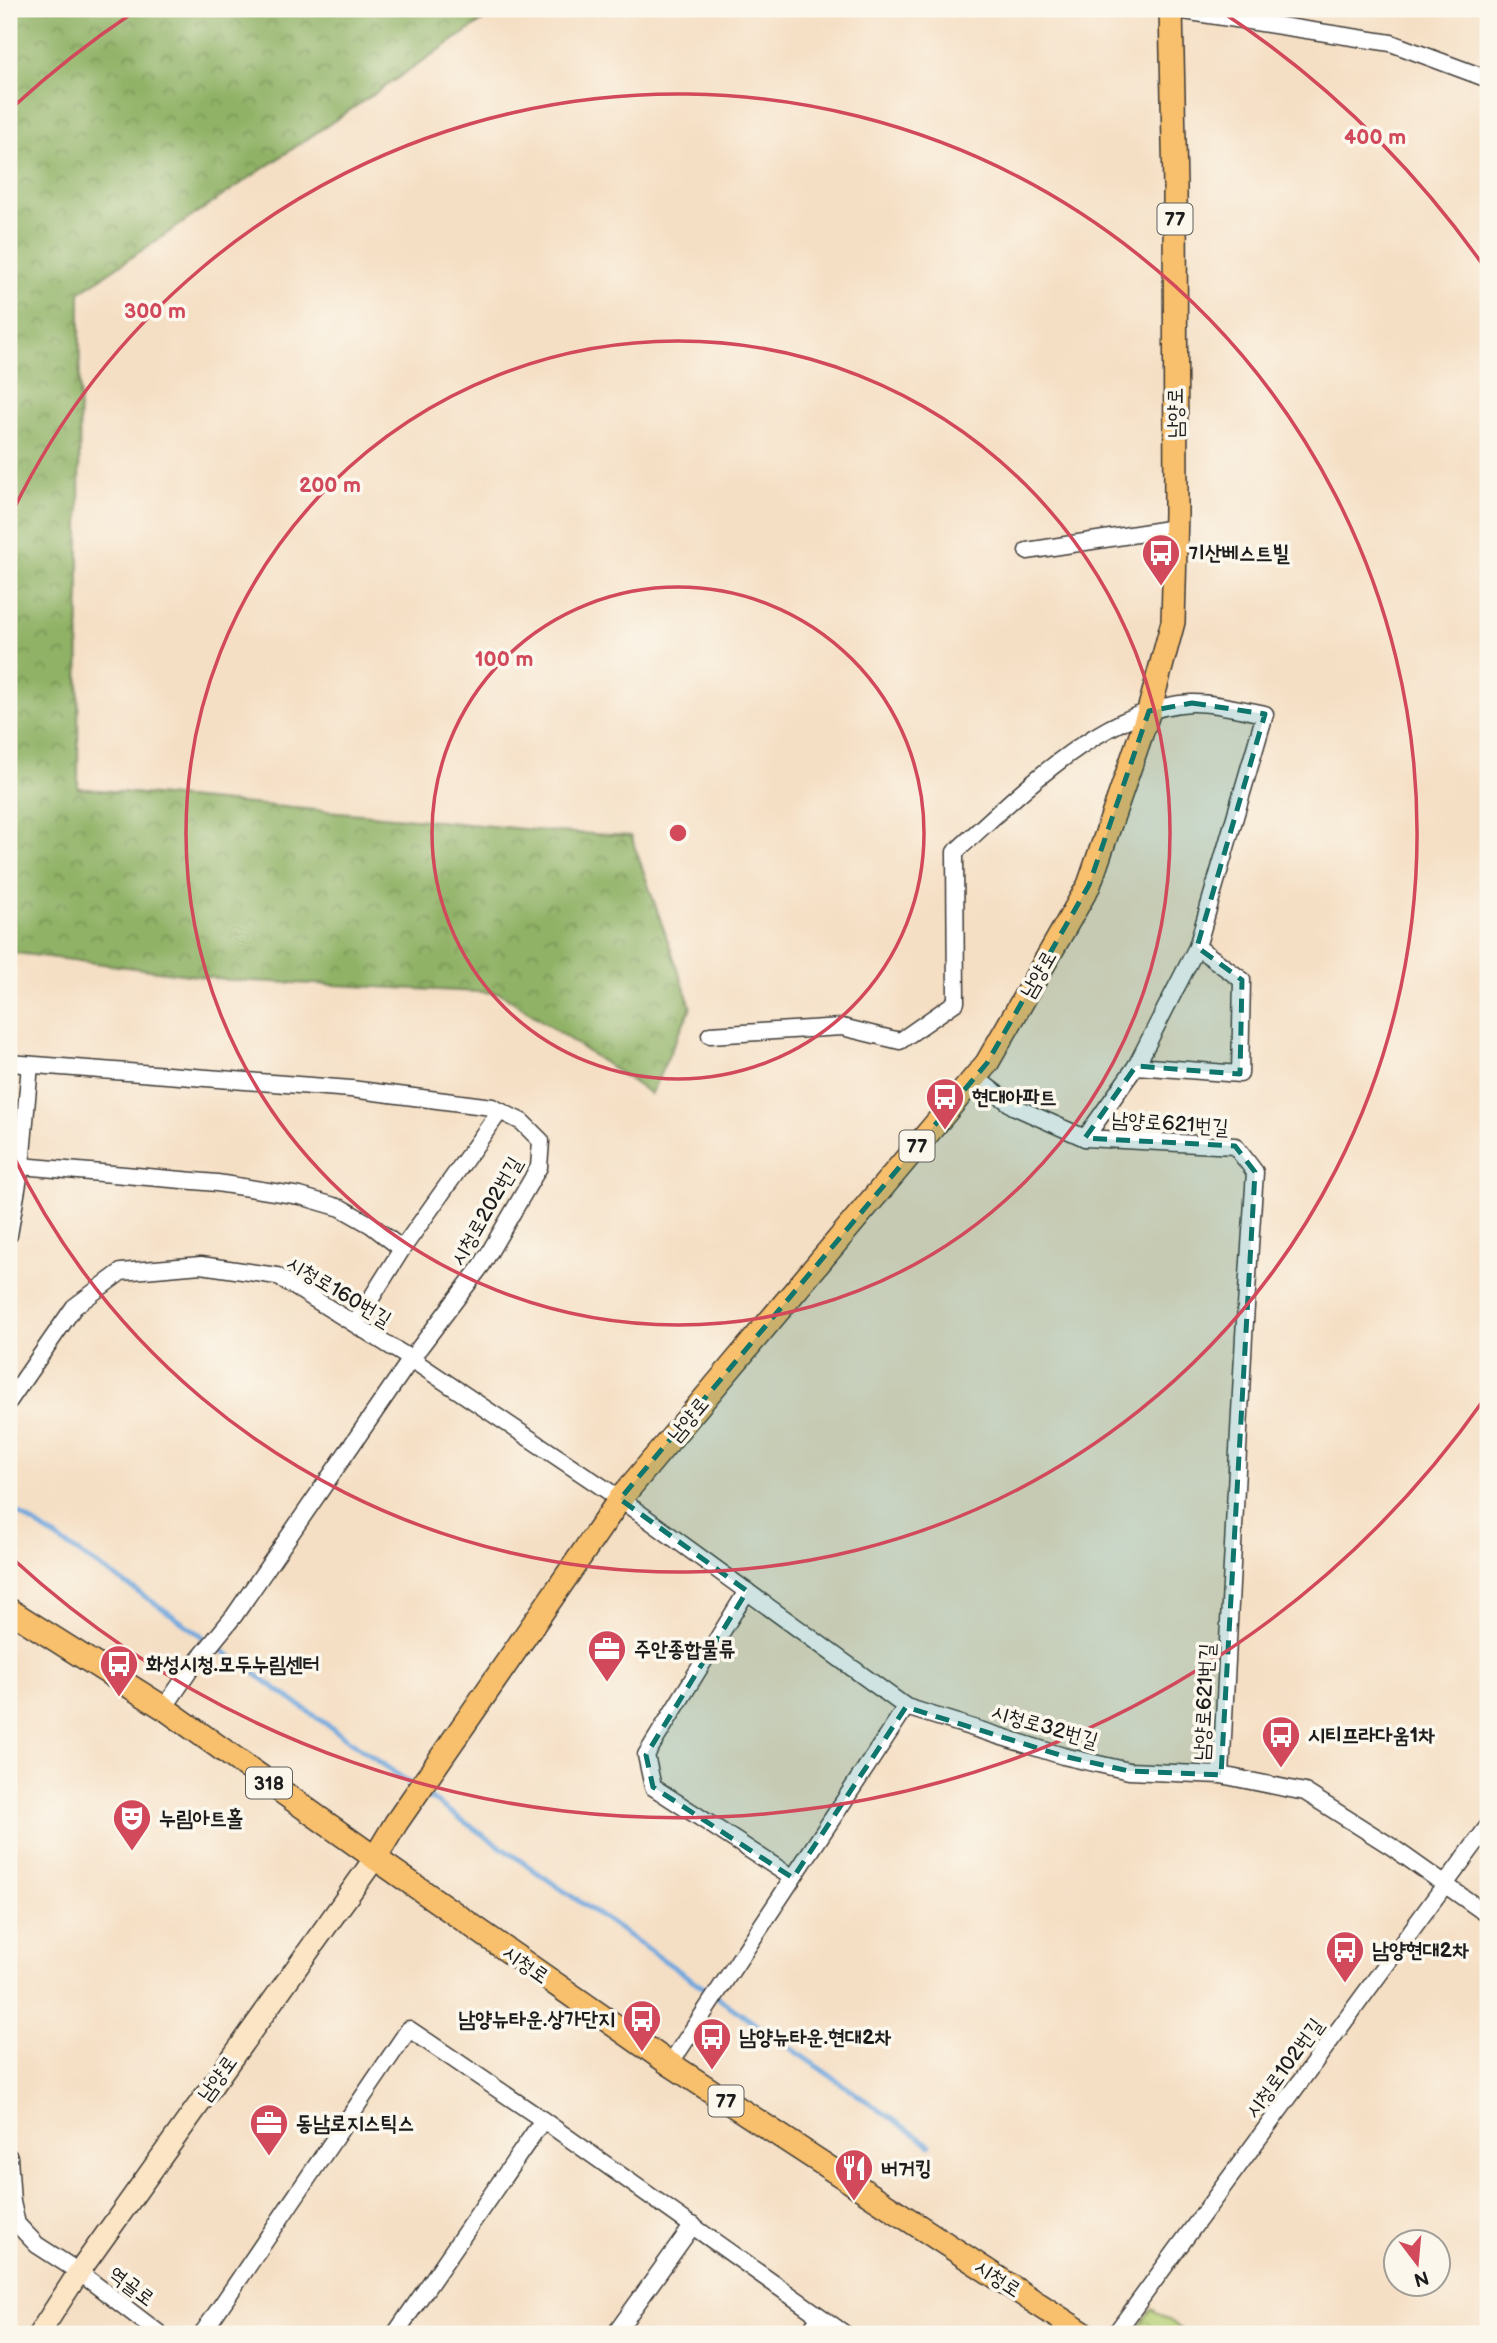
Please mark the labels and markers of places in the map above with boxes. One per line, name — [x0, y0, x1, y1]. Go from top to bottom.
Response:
bus stop icon: 기산베스트빌 — [1140, 532, 1182, 587]
place label: 기산베스트빌 — [1188, 541, 1290, 566]
centre of rings — [666, 821, 690, 845]
bus stop icon: 현대아파트 — [924, 1076, 966, 1131]
place label: 현대아파트 — [972, 1085, 1057, 1110]
office icon: 주안종합물류 — [586, 1628, 628, 1683]
place label: 주안종합물류 — [634, 1637, 735, 1662]
bus stop icon: 화성시청.모두누림센터 — [98, 1643, 140, 1698]
place label: 화성시청.모두누림센터 — [146, 1652, 320, 1677]
bus stop icon: 시티프라다움1차 — [1260, 1714, 1302, 1769]
place label: 시티프라다움1차 — [1308, 1723, 1435, 1748]
theatre icon: 누림아트홀 — [111, 1797, 153, 1852]
place label: 누림아트홀 — [159, 1806, 244, 1831]
bus stop icon: 남양현대2차 — [1324, 1929, 1366, 1984]
place label: 남양현대2차 — [1372, 1938, 1469, 1963]
bus stop icon: 남양뉴타운.상가단지 — [621, 1998, 663, 2053]
place label: 남양뉴타운.상가단지 — [458, 2007, 615, 2032]
bus stop icon: 남양뉴타운.현대2차 — [691, 2016, 733, 2071]
place label: 남양뉴타운.현대2차 — [739, 2025, 891, 2050]
office icon: 동남로지스틱스 — [248, 2102, 290, 2157]
place label: 동남로지스틱스 — [296, 2111, 414, 2136]
restaurant icon: 버거킹 — [833, 2147, 875, 2202]
place label: 버거킹 — [881, 2156, 932, 2181]

